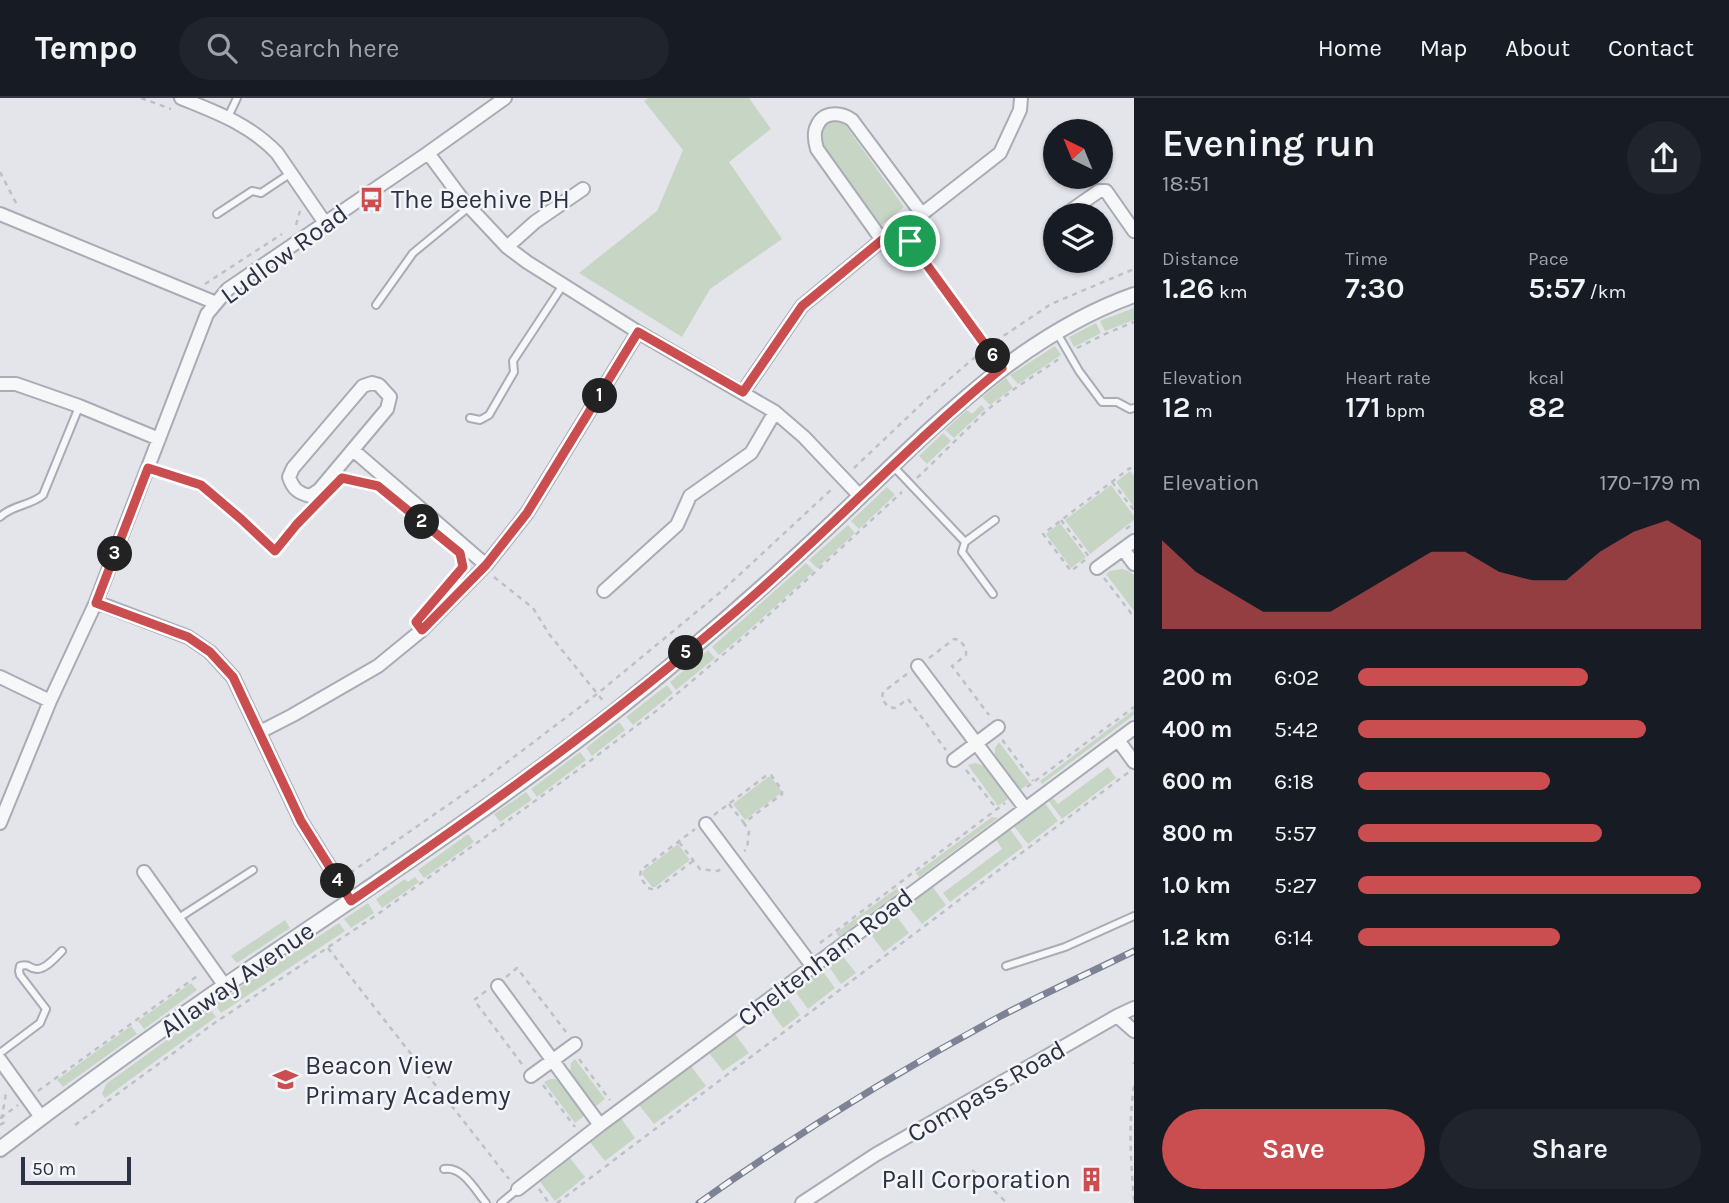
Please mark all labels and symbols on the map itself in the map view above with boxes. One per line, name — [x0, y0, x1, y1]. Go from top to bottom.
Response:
north arrow — [1043, 119, 1113, 189]
place label: The Beehive PH — [391, 184, 570, 215]
bus stop icon: The Beehive PH — [357, 185, 385, 213]
street label: Ludlow Road — [215, 198, 354, 311]
pin — [880, 211, 940, 271]
pin: 6 — [976, 338, 1010, 374]
pin: 1 — [582, 378, 618, 414]
pin: 2 — [404, 504, 440, 540]
pin: 3 — [97, 536, 132, 572]
pin: 5 — [668, 636, 704, 670]
pin: 4 — [320, 864, 356, 898]
street label: Cheltenham Road — [732, 881, 919, 1033]
street label: Allaway Avenue — [154, 915, 320, 1044]
street label: Compass Road — [902, 1034, 1071, 1149]
place label: Beacon View Primary Academy — [305, 1050, 511, 1111]
school or university icon: Beacon View Primary Academy — [271, 1066, 299, 1094]
scale bar — [21, 1154, 131, 1186]
place label: Pall Corporation — [881, 1164, 1071, 1195]
building icon: Pall Corporation — [1077, 1165, 1105, 1193]

